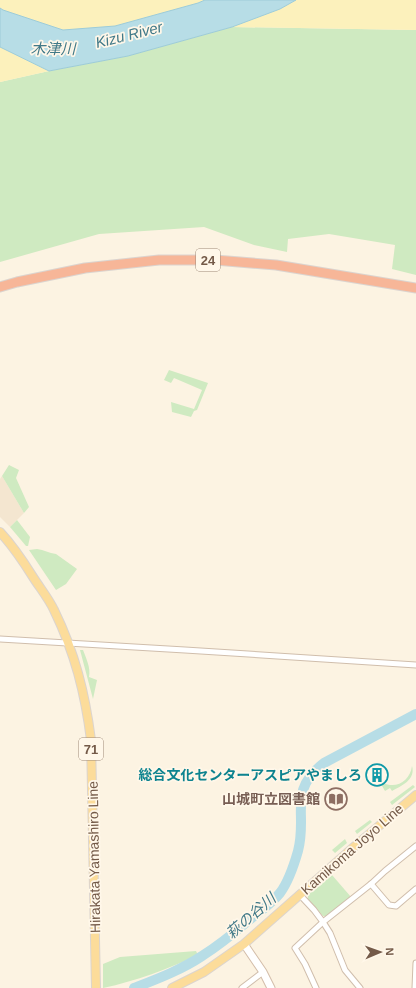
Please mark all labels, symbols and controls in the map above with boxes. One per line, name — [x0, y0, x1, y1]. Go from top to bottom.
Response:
water label: Kizu River — [94, 18, 165, 51]
water label: 木津川 — [30, 40, 77, 57]
road number: 24 — [196, 249, 220, 271]
road number: 71 — [79, 738, 103, 760]
building icon: 総合文化センターアスピアやましろ — [364, 762, 390, 788]
place label: 総合文化センターアスピアやましろ — [139, 767, 362, 783]
street label: Hirakata Yamashiro Line — [85, 781, 103, 933]
library icon: 山城町立図書館 — [323, 786, 349, 812]
place label: 山城町立図書館 — [222, 791, 320, 807]
street label: Kamikoma Joyo Line — [298, 800, 406, 898]
water label: 萩の谷川 — [222, 888, 280, 942]
north arrow — [360, 932, 400, 972]
text: N — [384, 947, 396, 956]

